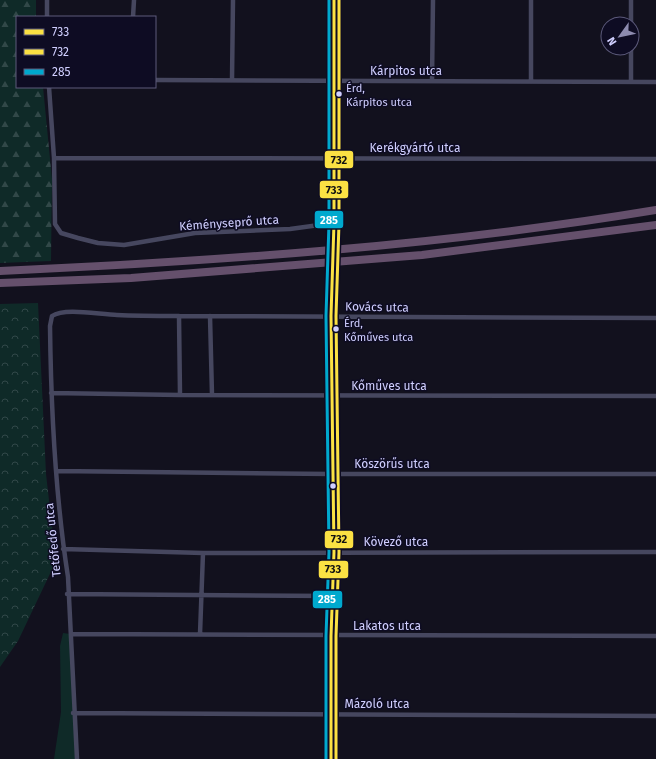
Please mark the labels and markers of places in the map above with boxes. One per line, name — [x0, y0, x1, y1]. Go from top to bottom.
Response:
place label: Érd, Kárpitos utca — [346, 81, 412, 109]
marker: Érd, Kárpitos utca — [334, 89, 344, 99]
place label: Érd, Kőműves utca — [344, 316, 413, 344]
marker: Érd, Kőműves utca — [331, 324, 341, 334]
unlabelled marker — [328, 481, 338, 491]

